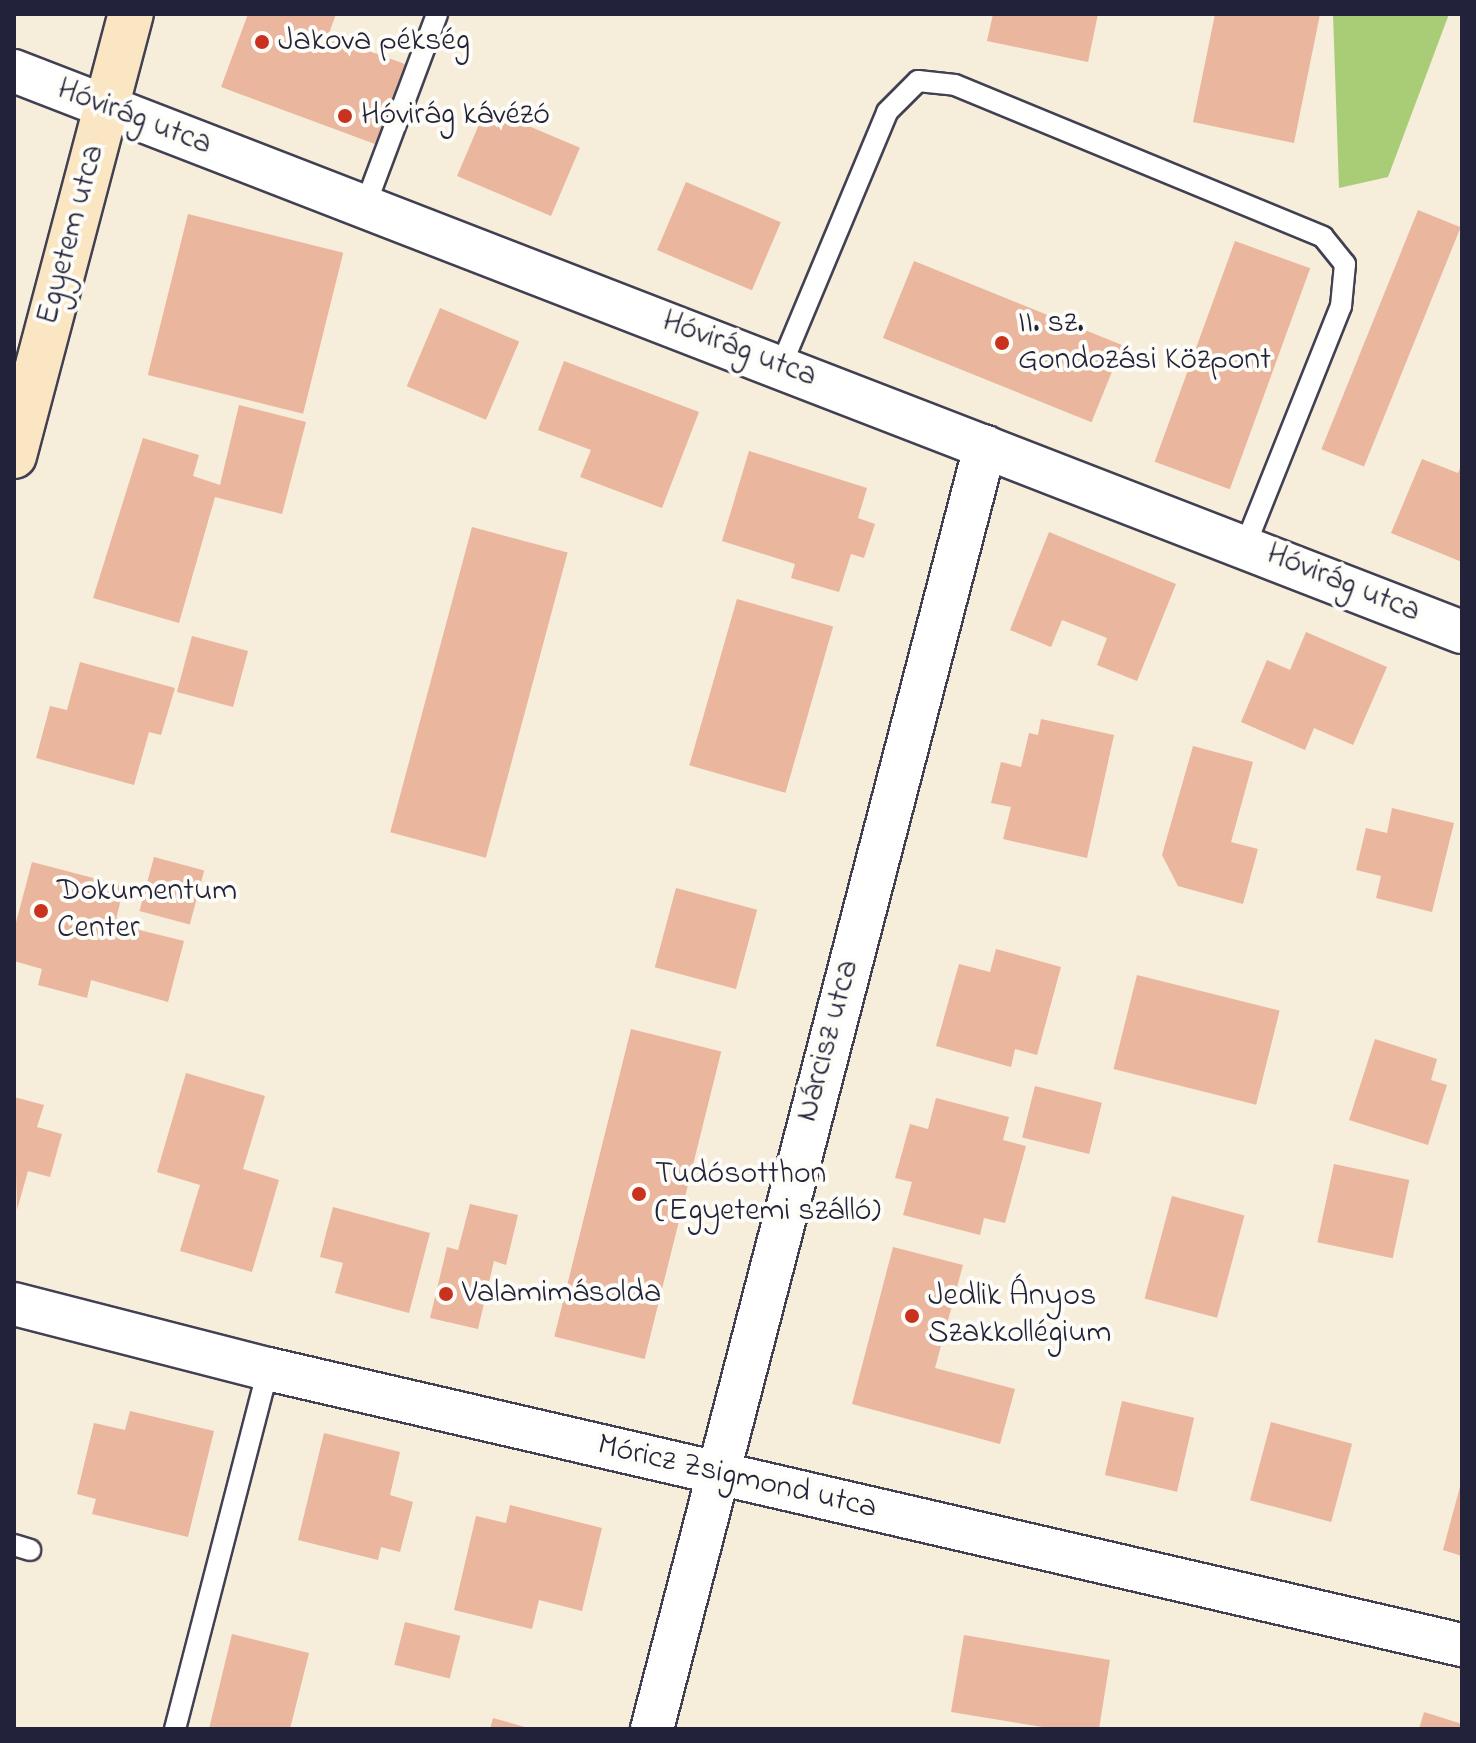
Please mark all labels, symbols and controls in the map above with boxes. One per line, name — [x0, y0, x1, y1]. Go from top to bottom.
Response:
place label: Jakova pékség — [278, 23, 470, 61]
marker: Jakova pékség — [253, 33, 271, 51]
street label: Hóvirág utca — [51, 71, 217, 165]
place label: Hóvirág kávézó — [361, 97, 550, 135]
marker: Hóvirág kávézó — [336, 107, 354, 125]
street label: Egyetem utca — [30, 141, 114, 329]
street label: Hóvirág utca — [656, 303, 822, 397]
place label: II. sz. Gondozási Központ — [1018, 306, 1271, 381]
marker: II. sz. Gondozási Központ — [993, 334, 1011, 352]
street label: Hóvirág utca — [1261, 536, 1425, 632]
place label: Dokumentum Center — [57, 874, 237, 949]
marker: Dokumentum Center — [32, 902, 50, 920]
street label: Nárcisz utca — [789, 956, 869, 1126]
place label: Tudósotthon (Egyetemi szálló) — [655, 1157, 881, 1232]
marker: Tudósotthon (Egyetemi szálló) — [630, 1185, 648, 1203]
place label: Valamimásolda — [462, 1275, 661, 1313]
place label: Jedlik Ányos Szakkollégium — [928, 1279, 1111, 1354]
marker: Valamimásolda — [437, 1285, 455, 1303]
marker: Jedlik Ányos Szakkollégium — [903, 1307, 921, 1325]
street label: Móricz Zsigmond utca — [594, 1427, 880, 1529]

